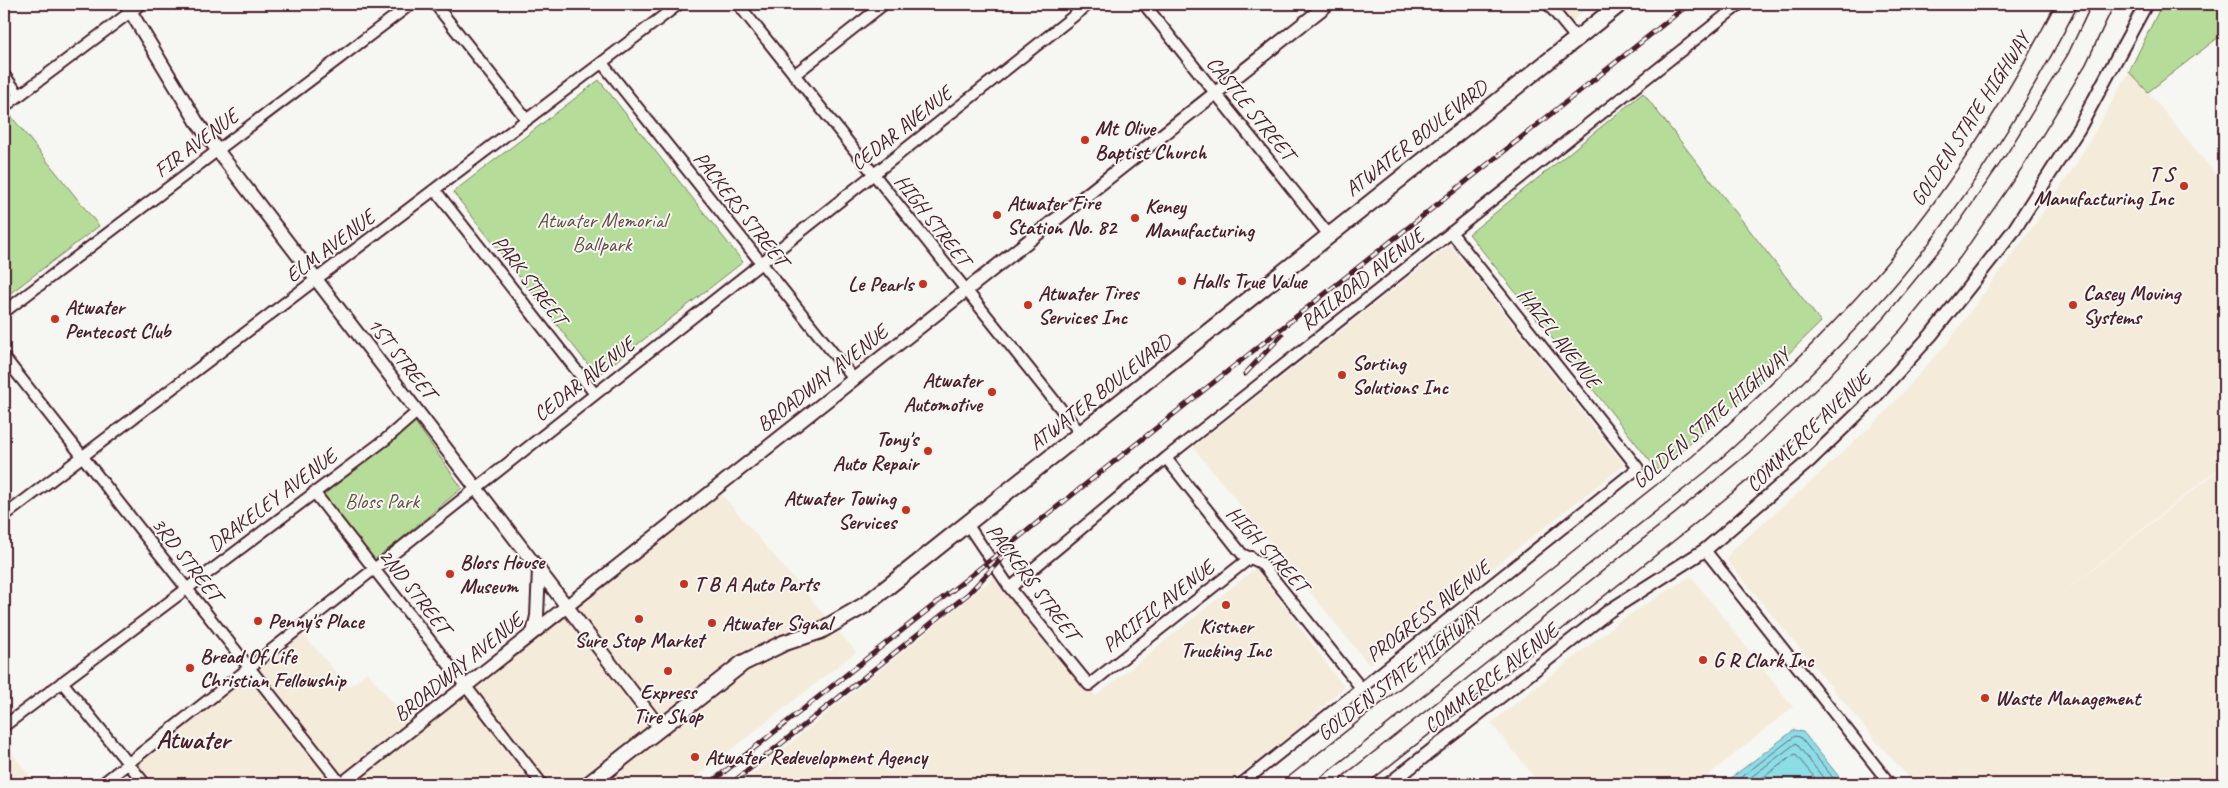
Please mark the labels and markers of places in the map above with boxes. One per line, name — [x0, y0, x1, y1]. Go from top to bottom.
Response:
place label: Mt Olive Baptist Church — [1095, 115, 1207, 165]
marker: Mt Olive Baptist Church — [1079, 134, 1091, 146]
place label: T S Manufacturing Inc — [2034, 161, 2178, 211]
marker: T S Manufacturing Inc — [2178, 180, 2190, 192]
place label: Atwater Fire Station No. 82 — [1007, 190, 1119, 240]
place label: Keney Manufacturing — [1145, 193, 1255, 243]
marker: Atwater Fire Station No. 82 — [991, 209, 1003, 221]
marker: Keney Manufacturing — [1129, 212, 1141, 224]
place label: Halls True Value — [1192, 268, 1308, 294]
place label: Le Pearls — [848, 271, 916, 297]
marker: Halls True Value — [1176, 275, 1188, 287]
marker: Le Pearls — [917, 278, 929, 290]
place label: Atwater Tires Services Inc — [1038, 280, 1141, 330]
place label: Casey Moving Systems — [2083, 280, 2183, 330]
place label: Atwater Pentecost Club — [65, 294, 172, 344]
marker: Atwater Tires Services Inc — [1022, 299, 1034, 311]
marker: Casey Moving Systems — [2067, 299, 2079, 311]
marker: Atwater Pentecost Club — [49, 313, 61, 325]
place label: Sorting Solutions Inc — [1352, 350, 1449, 400]
place label: Atwater Automotive — [903, 367, 984, 417]
marker: Sorting Solutions Inc — [1336, 369, 1348, 381]
marker: Atwater Automotive — [986, 386, 998, 398]
place label: Tony's Auto Repair — [833, 426, 921, 476]
marker: Tony's Auto Repair — [922, 445, 934, 457]
place label: Atwater Towing Services — [784, 485, 899, 535]
marker: Atwater Towing Services — [900, 504, 912, 516]
place label: Bloss House Museum — [460, 549, 546, 599]
marker: Bloss House Museum — [444, 568, 456, 580]
place label: T B A Auto Parts — [694, 571, 821, 597]
marker: T B A Auto Parts — [678, 578, 690, 590]
marker: Kistner Trucking Inc — [1220, 599, 1232, 611]
place label: Penny's Place — [268, 608, 366, 634]
place label: Atwater Signal — [722, 610, 836, 636]
marker: Sure Stop Market — [633, 613, 645, 625]
place label: Kistner Trucking Inc — [1180, 613, 1273, 663]
marker: Penny's Place — [252, 615, 264, 627]
marker: Atwater Signal — [706, 617, 718, 629]
place label: Sure Stop Market — [574, 627, 707, 653]
place label: Bread Of Life Christian Fellowship — [200, 643, 347, 693]
place label: G R Clark Inc — [1713, 647, 1815, 673]
marker: G R Clark Inc — [1697, 654, 1709, 666]
marker: Bread Of Life Christian Fellowship — [184, 662, 196, 674]
marker: Express Tire Shop — [662, 665, 674, 677]
place label: Express Tire Shop — [633, 679, 705, 729]
place label: Waste Management — [1995, 685, 2142, 711]
marker: Waste Management — [1979, 692, 1991, 704]
place label: Atwater Redevelopment Agency — [705, 744, 930, 770]
marker: Atwater Redevelopment Agency — [689, 751, 701, 763]

